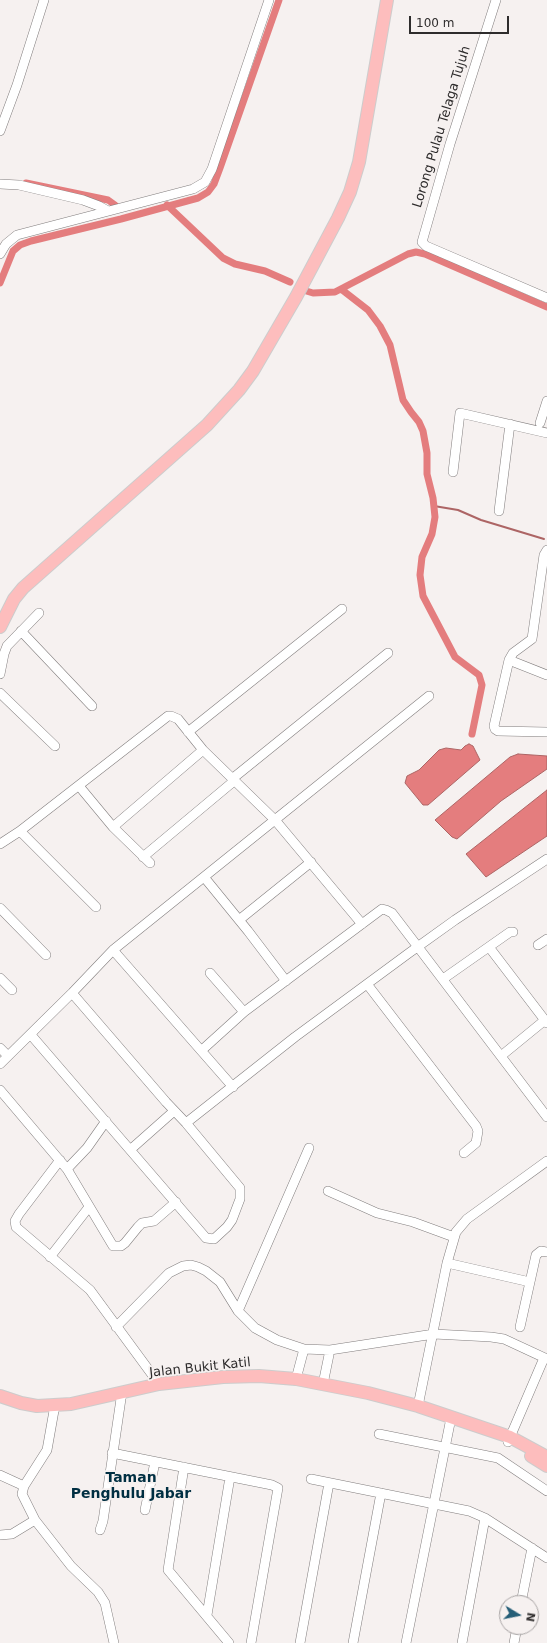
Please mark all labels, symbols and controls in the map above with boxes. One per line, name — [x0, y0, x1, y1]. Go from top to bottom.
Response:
scale bar — [411, 8, 511, 34]
text: 100 m — [416, 16, 454, 30]
street label: Lorong Pulau Telaga Tujuh — [410, 44, 474, 210]
street label: Jalan Bukit Katil — [149, 1355, 251, 1381]
district label: Taman Penghulu Jabar — [71, 1470, 191, 1502]
north arrow — [499, 1595, 539, 1635]
text: N — [523, 1611, 538, 1623]

